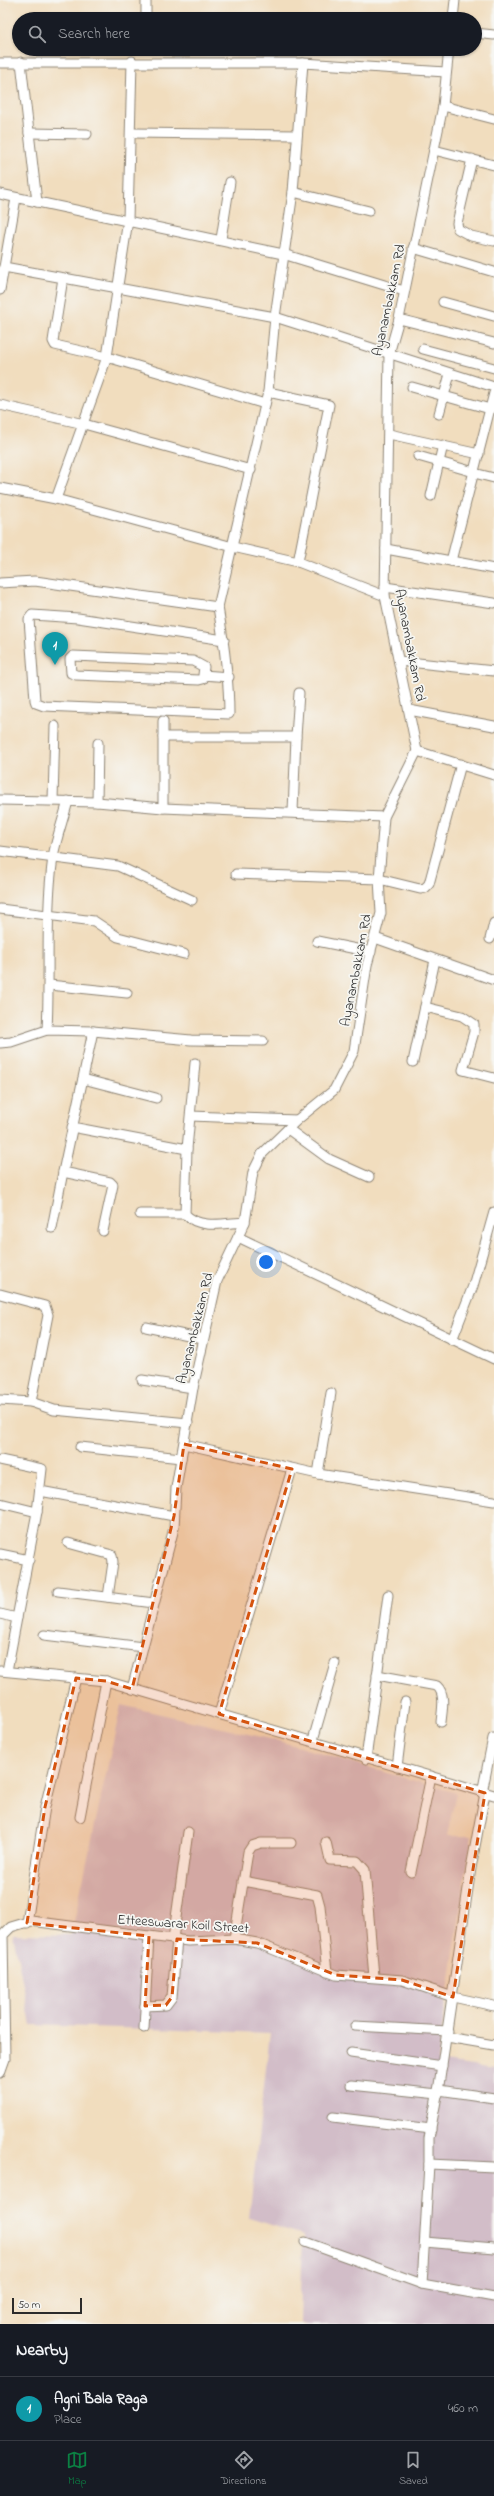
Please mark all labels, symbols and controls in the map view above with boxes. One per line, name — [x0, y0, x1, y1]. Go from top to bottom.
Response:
search box — [12, 12, 482, 56]
icon: search — [26, 23, 48, 45]
text: Search here — [58, 23, 130, 45]
street label: Ayanambakkam Rd — [367, 242, 413, 358]
street label: Ayanambakkam Rd — [387, 587, 431, 704]
pin: 1 — [42, 632, 68, 665]
street label: Ayanambakkam Rd — [335, 912, 379, 1028]
your location — [256, 1252, 276, 1272]
street label: Ayanambakkam Rd — [171, 1270, 220, 1386]
street label: Etteeswarar Koil Street — [116, 1909, 250, 1940]
scale bar — [12, 2296, 82, 2315]
text: 50 m — [18, 2297, 40, 2313]
text: Nearby — [16, 2338, 68, 2363]
text: Agni Bala Raga — [54, 2388, 148, 2410]
text: 1 — [27, 2399, 31, 2418]
text: 460 m — [448, 2399, 478, 2418]
text: Place — [54, 2410, 82, 2429]
tab: Map — [66, 2449, 88, 2489]
tab: Directions — [221, 2449, 267, 2489]
tab: Saved — [399, 2449, 428, 2489]

